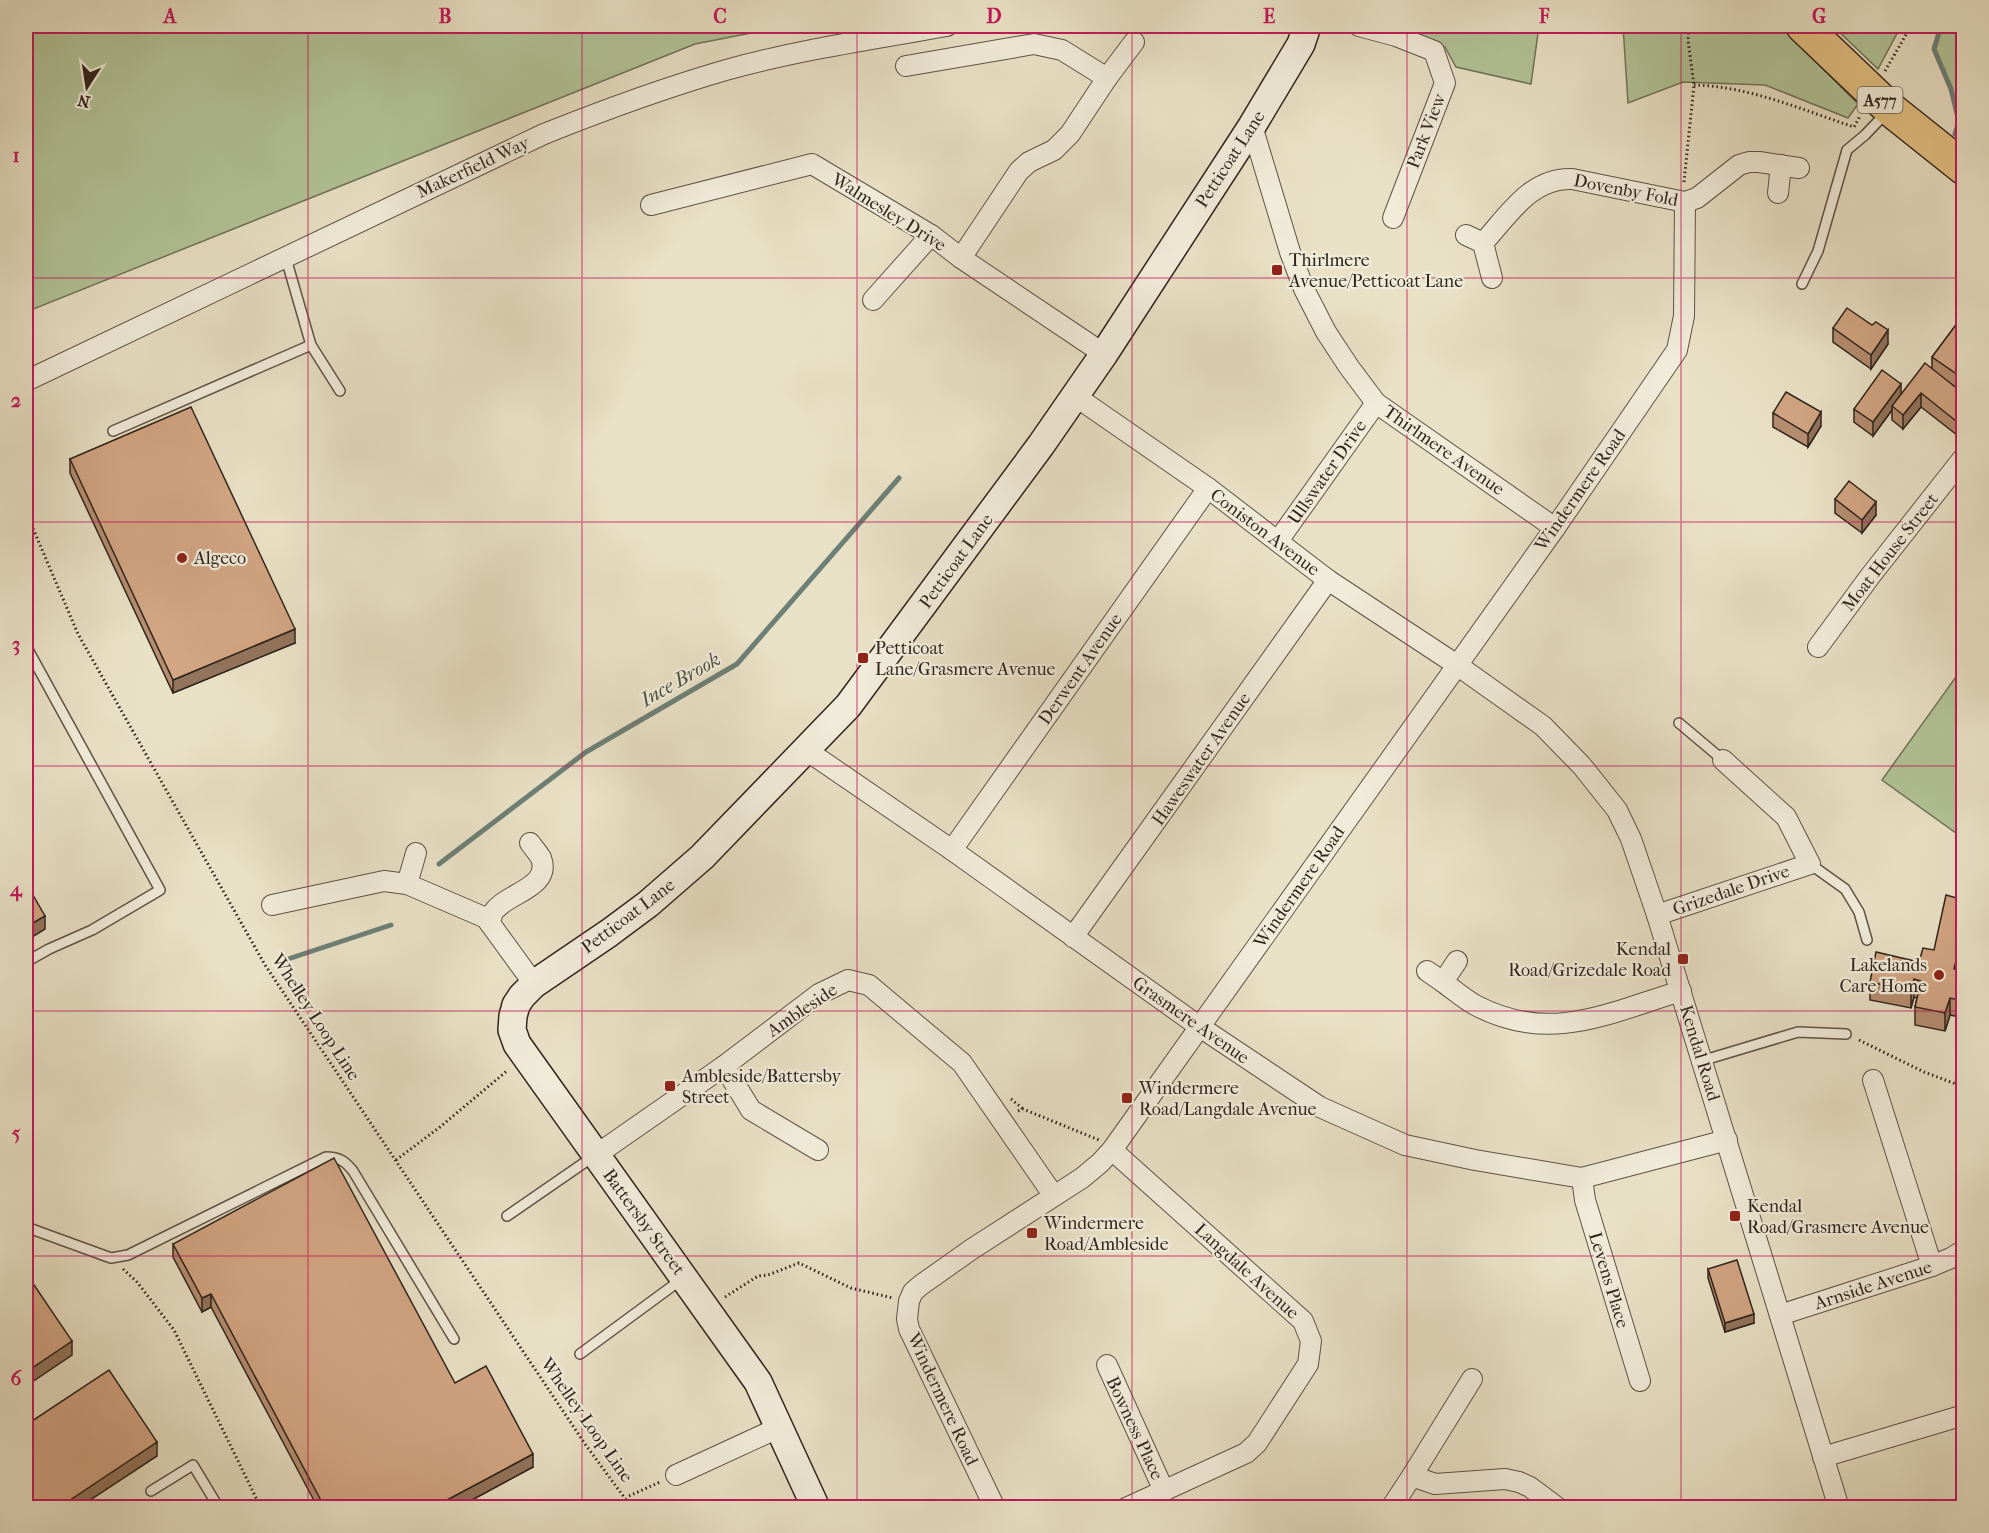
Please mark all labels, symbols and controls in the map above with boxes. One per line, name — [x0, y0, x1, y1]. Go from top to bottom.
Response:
text: A — [162, 5, 178, 28]
text: B — [438, 5, 452, 28]
text: C — [713, 5, 727, 28]
text: D — [986, 5, 1002, 28]
text: E — [1263, 5, 1275, 28]
text: F — [1538, 5, 1550, 28]
text: G — [1812, 5, 1826, 28]
north arrow — [57, 57, 117, 117]
road number: A577 — [1858, 87, 1902, 113]
text: N — [75, 90, 92, 112]
street label: Park View — [1403, 90, 1451, 172]
street label: Petticoat Lane — [1191, 107, 1270, 212]
street label: Makerfield Way — [414, 132, 534, 203]
text: 1 — [12, 144, 20, 167]
street label: Walmesley Drive — [827, 168, 950, 256]
street label: Dovenby Fold — [1572, 170, 1680, 211]
place label: Thirlmere Avenue/Petticoat Lane — [1288, 250, 1463, 292]
marker: Thirlmere Avenue/Petticoat Lane — [1270, 263, 1284, 277]
text: 2 — [11, 389, 21, 412]
street label: Thirlmere Avenue — [1379, 401, 1508, 500]
street label: Ullswater Drive — [1284, 416, 1371, 529]
street label: Windermere Road — [1530, 425, 1630, 556]
street label: Coniston Avenue — [1206, 484, 1324, 580]
street label: Moat House Street — [1838, 489, 1943, 616]
street label: Petticoat Lane — [915, 510, 998, 613]
place label: Algeco — [193, 548, 246, 569]
marker: Algeco — [175, 551, 189, 565]
street label: Derwent Avenue — [1034, 610, 1127, 729]
text: 3 — [12, 633, 20, 656]
place label: Petticoat Lane/Grasmere Avenue — [875, 638, 1056, 680]
water label: Ince Brook — [635, 647, 724, 712]
marker: Petticoat Lane/Grasmere Avenue — [856, 651, 870, 665]
street label: Haweswater Avenue — [1148, 689, 1255, 830]
street label: Windermere Road — [1249, 822, 1349, 953]
street label: Grizedale Drive — [1670, 861, 1792, 920]
street label: Petticoat Lane — [577, 874, 679, 958]
text: 4 — [9, 878, 23, 902]
place label: Kendal Road/Grizedale Road — [1508, 939, 1671, 981]
street label: Whelley Loop Line — [266, 949, 364, 1085]
marker: Kendal Road/Grizedale Road — [1676, 952, 1690, 966]
place label: Lakelands Care Home — [1839, 955, 1927, 997]
marker: Lakelands Care Home — [1932, 968, 1946, 982]
street label: Grasmere Avenue — [1128, 972, 1253, 1069]
street label: Ambleside — [762, 979, 841, 1042]
street label: Kendal Road — [1675, 1003, 1724, 1104]
place label: Ambleside/Battersby Street — [681, 1066, 843, 1108]
place label: Windermere Road/Langdale Avenue — [1138, 1078, 1317, 1120]
marker: Ambleside/Battersby Street — [663, 1079, 677, 1093]
marker: Windermere Road/Langdale Avenue — [1120, 1091, 1134, 1105]
text: 5 — [12, 1122, 21, 1145]
street label: Battersby Street — [598, 1165, 689, 1280]
place label: Kendal Road/Grasmere Avenue — [1747, 1196, 1929, 1238]
marker: Kendal Road/Grasmere Avenue — [1728, 1209, 1742, 1223]
place label: Windermere Road/Ambleside — [1043, 1213, 1169, 1255]
street label: Langdale Avenue — [1190, 1219, 1303, 1324]
marker: Windermere Road/Ambleside — [1025, 1226, 1039, 1240]
street label: Levens Place — [1584, 1230, 1633, 1331]
street label: Arnside Avenue — [1811, 1257, 1935, 1315]
street label: Windermere Road — [902, 1329, 983, 1469]
street label: Whelley Loop Line — [535, 1353, 637, 1486]
text: 6 — [11, 1367, 23, 1390]
street label: Bowness Place — [1102, 1373, 1168, 1483]

